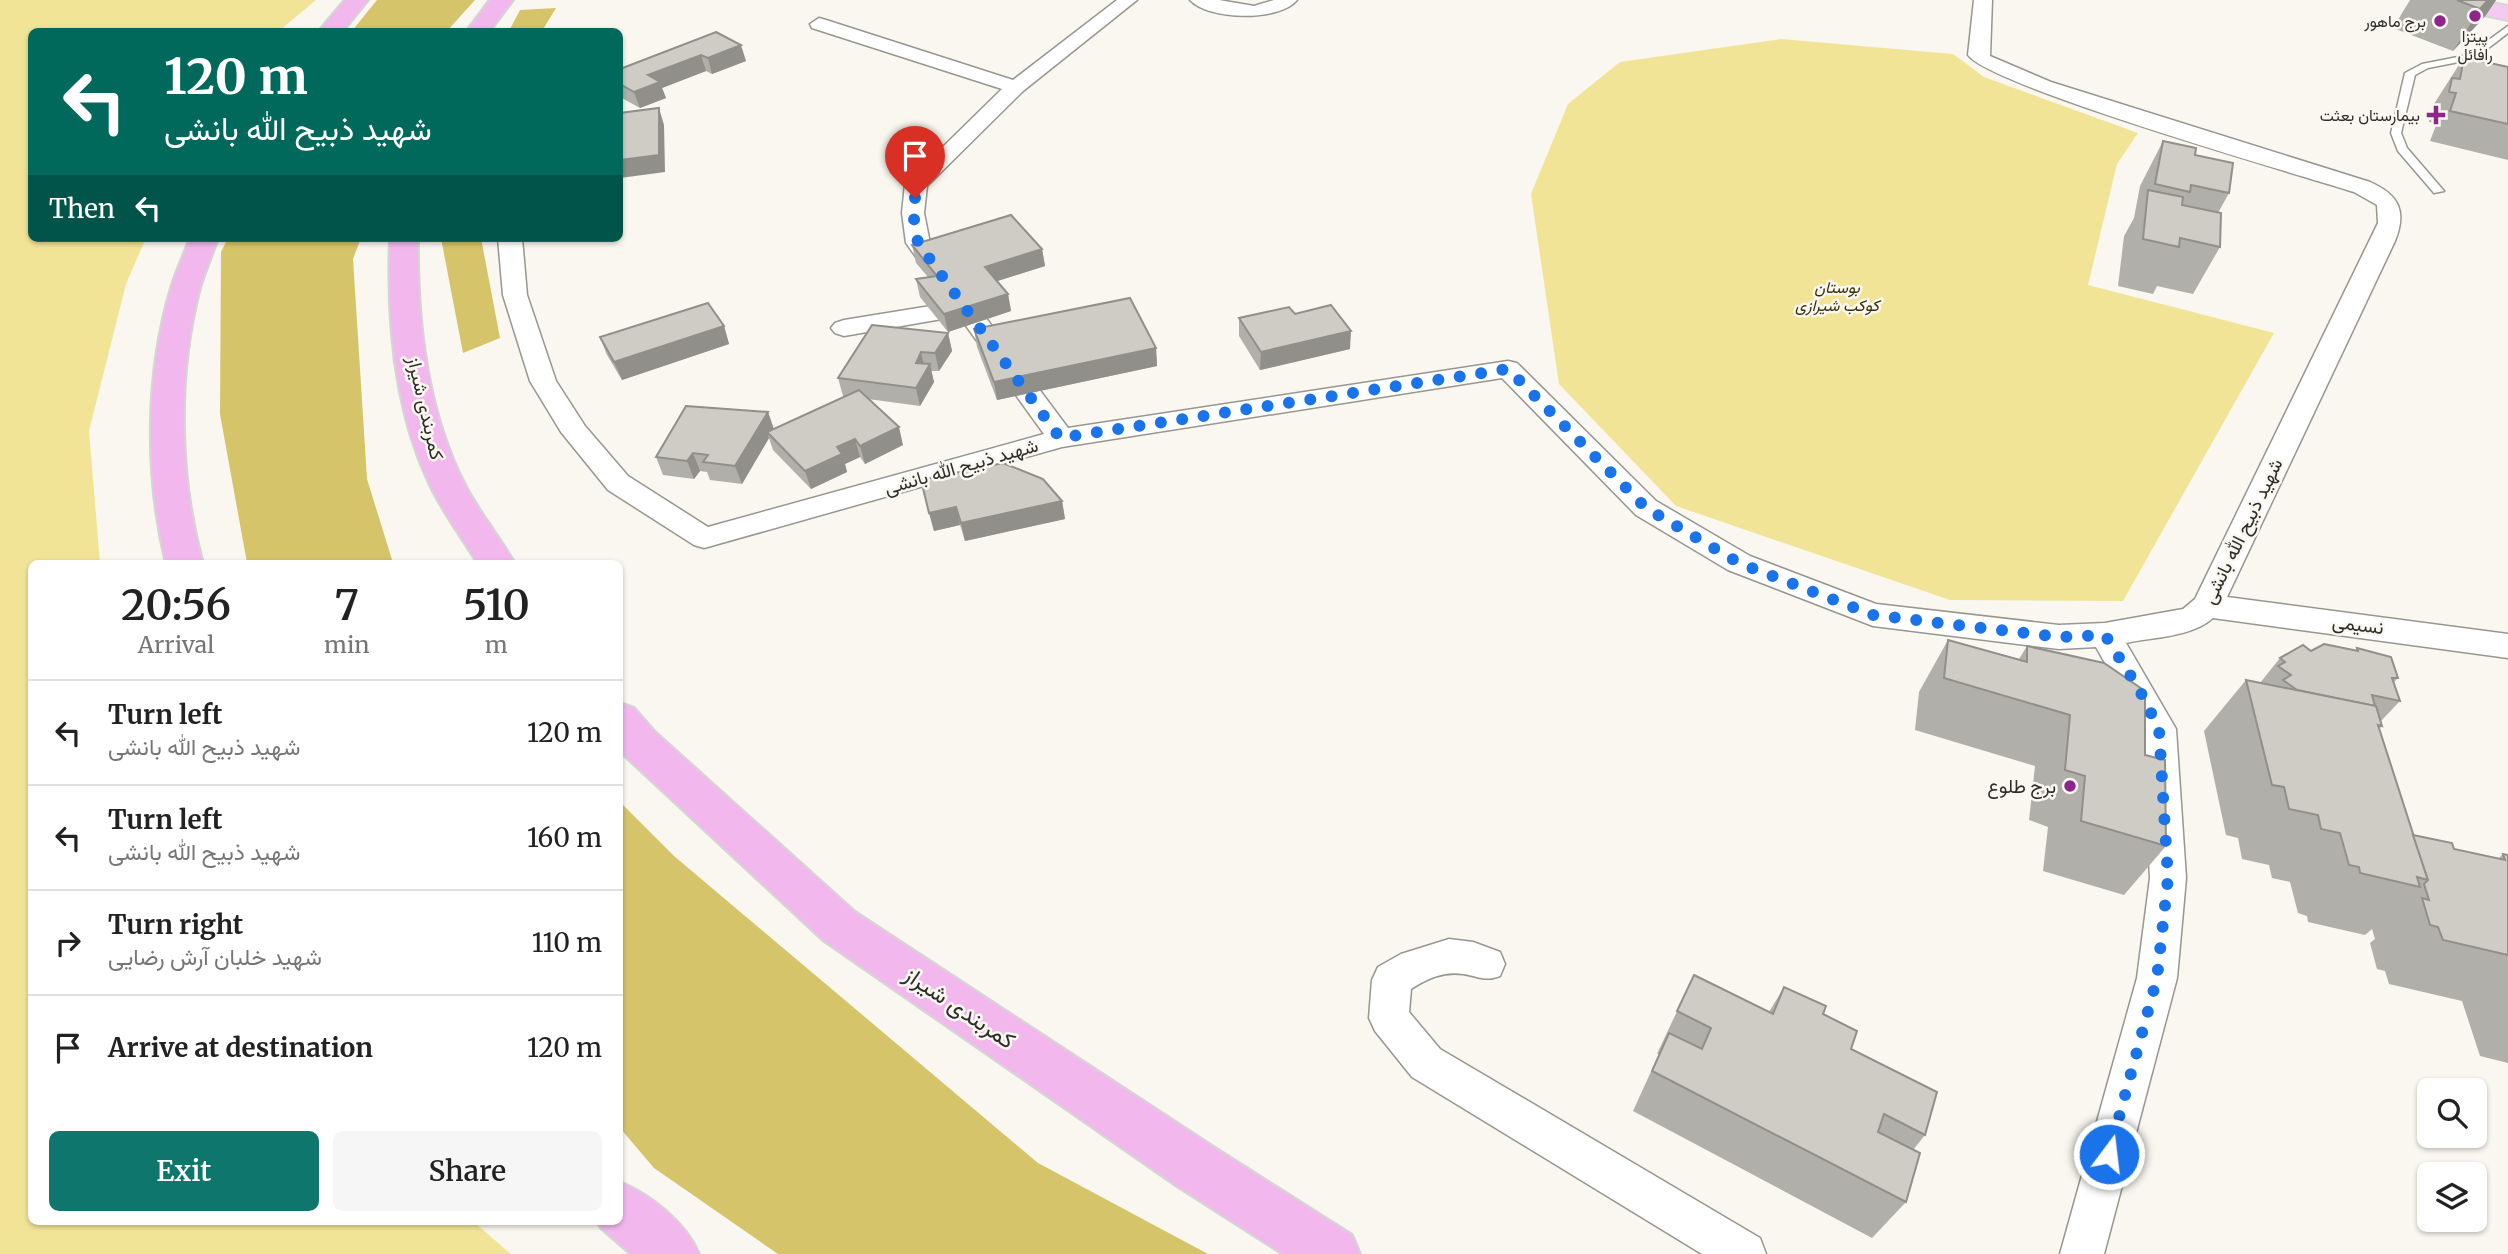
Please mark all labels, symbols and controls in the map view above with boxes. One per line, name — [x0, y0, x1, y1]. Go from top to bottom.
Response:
marker: پیتزا رافائل — [2467, 8, 2483, 24]
place label: برج ماهور — [2363, 11, 2426, 33]
marker: برج ماهور — [2432, 13, 2448, 29]
place label: پیتزا رافائل — [2457, 26, 2493, 65]
text: 120 m — [164, 46, 308, 107]
icon: left — [49, 56, 140, 147]
place label: بیمارستان بعثت — [2320, 105, 2420, 126]
marker: بیمارستان بعثت — [2426, 105, 2446, 125]
text: شهید ذبیح الله بانشی — [164, 109, 432, 149]
pin — [885, 126, 945, 198]
icon: arrive — [896, 137, 934, 175]
icon: left — [129, 189, 167, 227]
text: Then — [49, 192, 115, 225]
park label: بوستان کوکب شیرازی — [1795, 277, 1882, 316]
street label: کمربندی شیراز — [402, 353, 450, 462]
street label: شهید ذبیح الله بانشی — [881, 433, 1041, 501]
street label: شهید ذبیح الله بانشی — [2196, 454, 2289, 609]
text: 20:56 — [121, 579, 231, 631]
text: 7 — [335, 579, 359, 631]
text: 510 — [463, 579, 530, 631]
street label: نسیمی — [2331, 609, 2385, 639]
text: Arrival — [138, 630, 214, 659]
text: min — [324, 630, 370, 659]
text: m — [485, 630, 508, 659]
text: Turn left — [108, 698, 222, 731]
icon: left — [49, 714, 87, 752]
text: 120 m — [527, 716, 602, 749]
text: شهید ذبیح الله بانشی — [108, 732, 300, 761]
place label: برج طلوع — [1987, 774, 2056, 799]
marker: برج طلوع — [2062, 778, 2078, 794]
text: Turn left — [108, 803, 222, 836]
icon: left — [49, 819, 87, 857]
text: 160 m — [527, 821, 602, 854]
text: شهید ذبیح الله بانشی — [108, 837, 300, 866]
text: Turn right — [108, 908, 243, 941]
icon: right — [49, 924, 87, 962]
text: 110 m — [532, 926, 602, 959]
text: شهید خلبان آرش رضایی — [108, 942, 322, 971]
street label: کمربندی شیراز — [897, 959, 1021, 1056]
icon: arrive — [49, 1029, 87, 1067]
text: Arrive at destination — [108, 1031, 373, 1064]
text: 120 m — [527, 1031, 602, 1064]
map controls — [2417, 1078, 2487, 1232]
button: search — [2417, 1078, 2487, 1148]
position arrow — [2072, 1117, 2146, 1191]
button: Exit — [49, 1131, 319, 1211]
button: Share — [333, 1131, 602, 1211]
button: layers — [2417, 1162, 2487, 1232]

